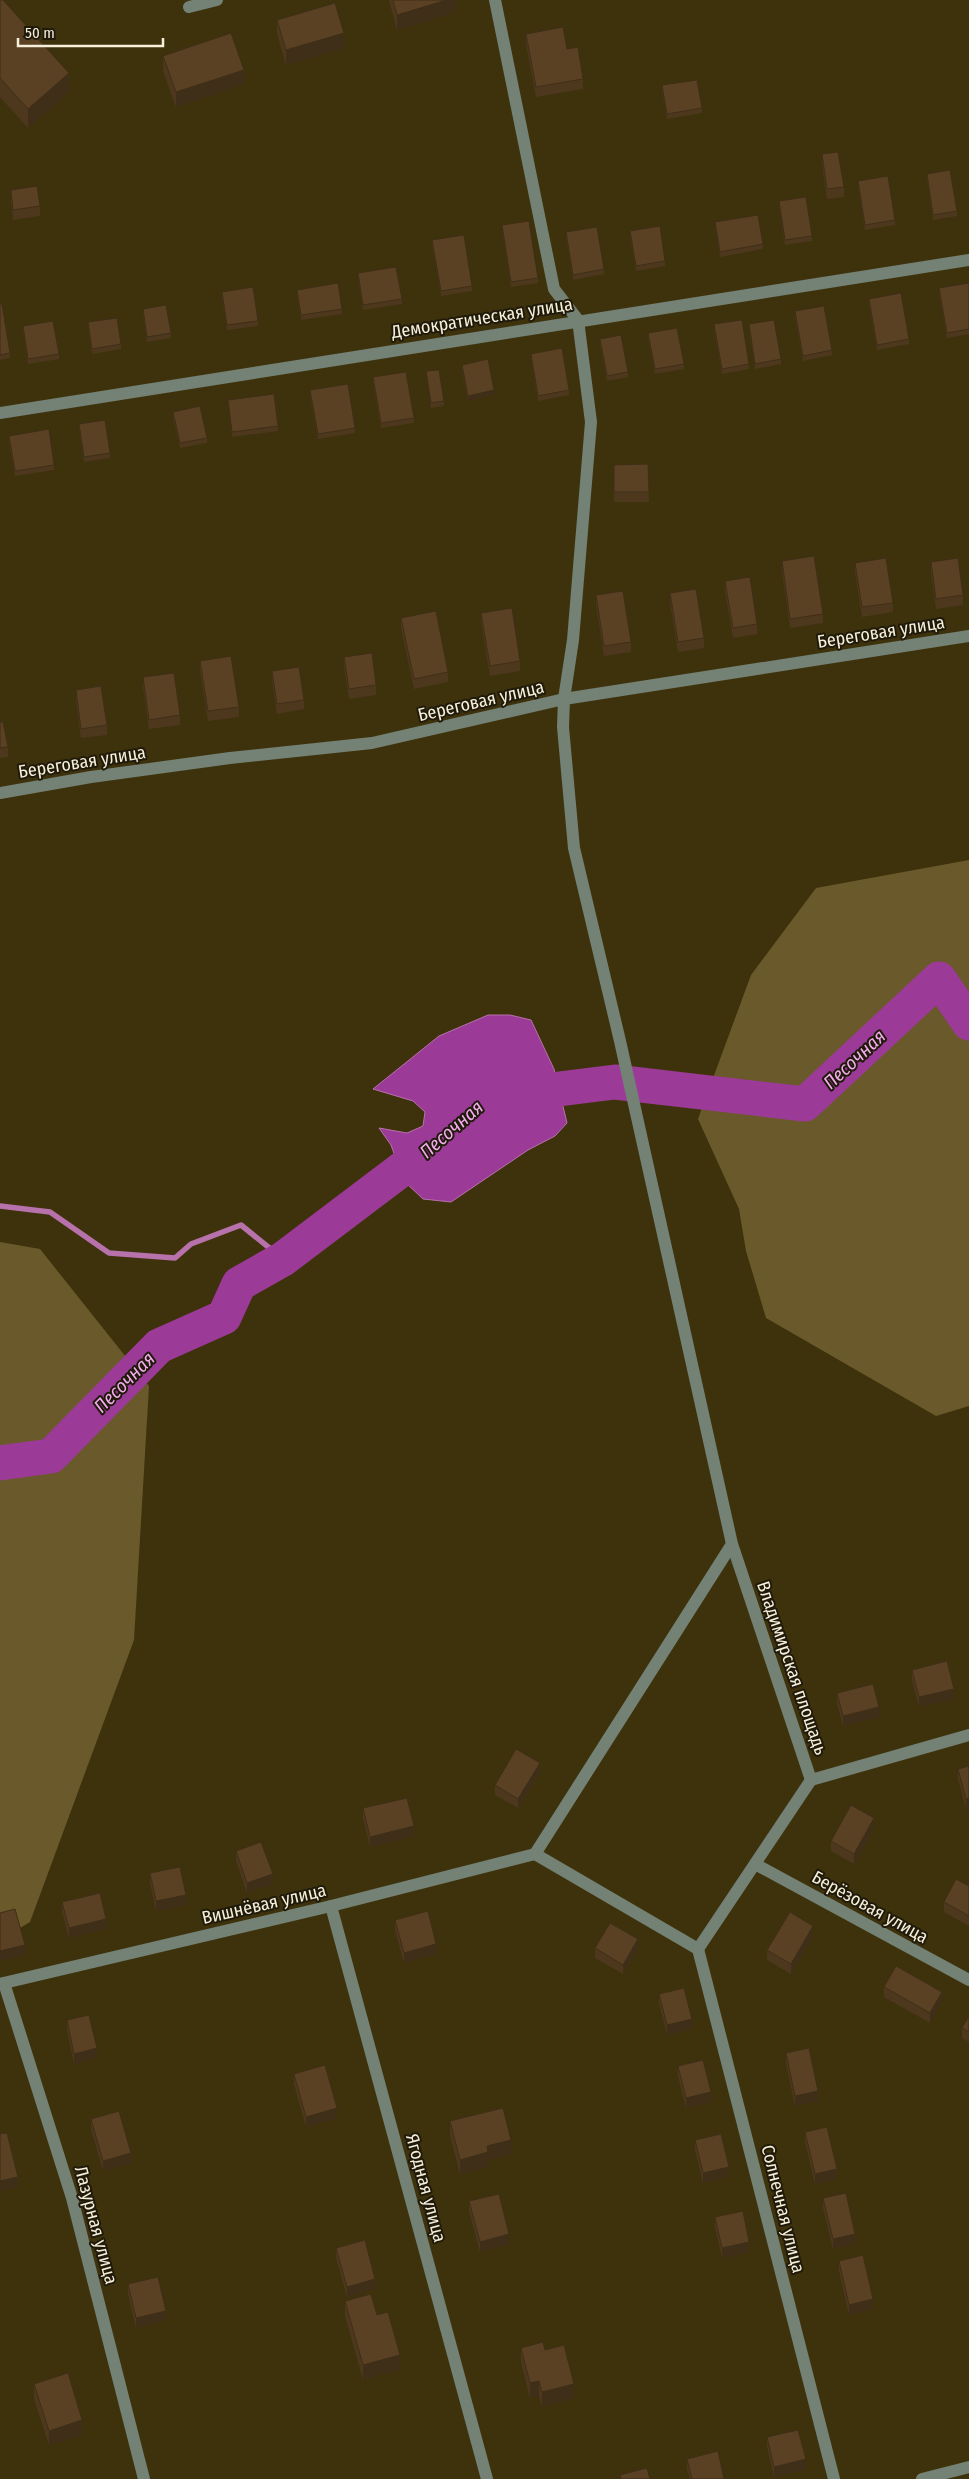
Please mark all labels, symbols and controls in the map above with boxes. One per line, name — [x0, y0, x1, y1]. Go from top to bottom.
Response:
scale bar — [18, 15, 162, 47]
text: 50 m — [25, 24, 55, 42]
street label: Демократическая улица — [389, 293, 574, 343]
street label: Береговая улица — [816, 611, 946, 653]
street label: Береговая улица — [416, 676, 546, 726]
street label: Береговая улица — [17, 741, 147, 783]
water label: Песочная — [818, 1025, 890, 1094]
water label: Песочная — [415, 1096, 488, 1163]
water label: Песочная — [89, 1347, 160, 1418]
street label: Владимирская площадь — [752, 1578, 832, 1758]
street label: Берёзовая улица — [808, 1866, 932, 1948]
street label: Вишнёвая улица — [200, 1879, 328, 1929]
street label: Ягодная улица — [401, 2131, 451, 2245]
street label: Солнечная улица — [756, 2143, 810, 2276]
street label: Лазурная улица — [70, 2164, 122, 2287]

